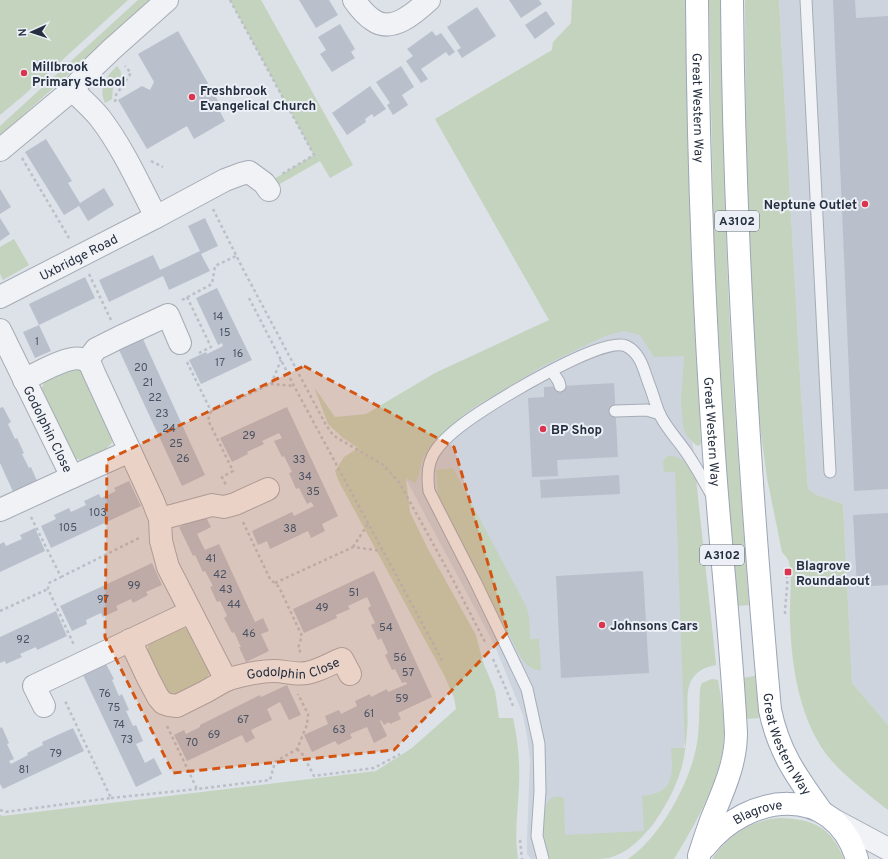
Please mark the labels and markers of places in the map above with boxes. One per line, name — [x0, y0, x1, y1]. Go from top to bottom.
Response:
place label: Millbrook Primary School — [32, 60, 125, 91]
marker: Millbrook Primary School — [19, 68, 29, 78]
place label: Freshbrook Evangelical Church — [200, 84, 316, 115]
marker: Freshbrook Evangelical Church — [187, 92, 197, 102]
place label: Neptune Outlet — [764, 198, 857, 214]
marker: Neptune Outlet — [860, 199, 870, 209]
place label: BP Shop — [551, 423, 602, 439]
marker: BP Shop — [538, 424, 548, 434]
place label: Blagrove Roundabout — [796, 559, 870, 590]
marker: Blagrove Roundabout — [783, 567, 793, 577]
place label: Johnsons Cars — [610, 619, 698, 635]
marker: Johnsons Cars — [597, 620, 607, 630]

